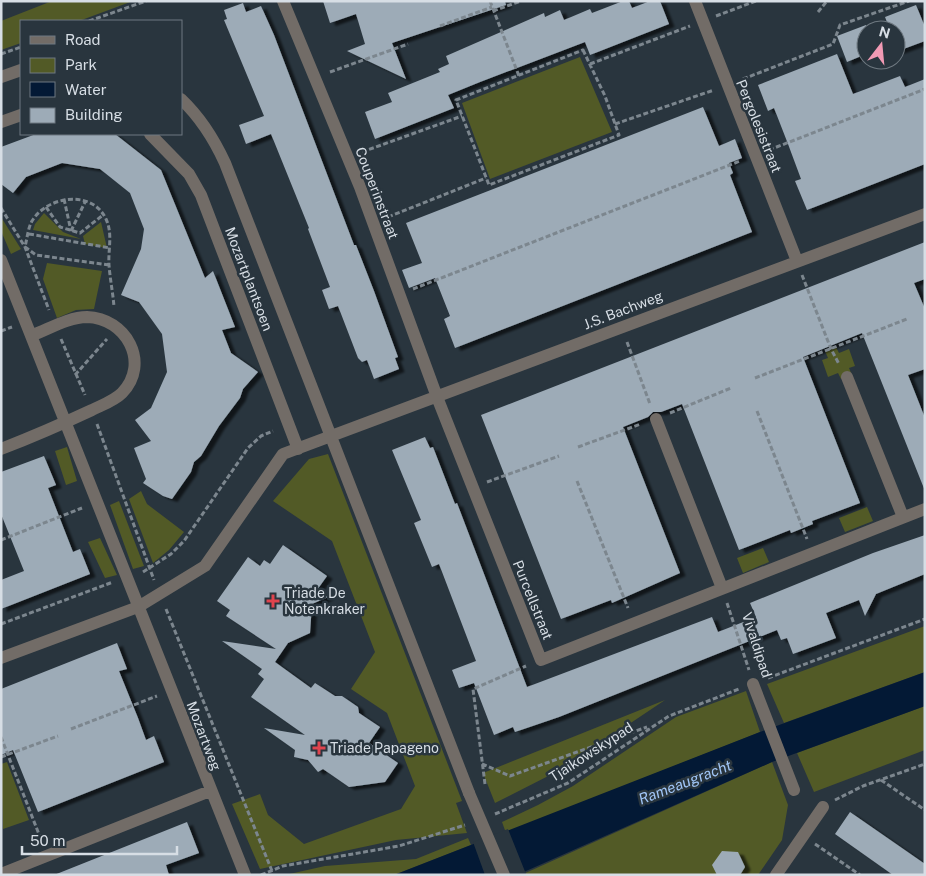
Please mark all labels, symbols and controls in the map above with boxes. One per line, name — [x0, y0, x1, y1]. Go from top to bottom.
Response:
legend — [20, 20, 182, 135]
north arrow — [856, 20, 906, 70]
text: N — [877, 23, 892, 42]
text: Road — [65, 31, 101, 48]
text: Park — [65, 56, 97, 73]
street label: Pergolesistraat — [733, 77, 785, 175]
text: Water — [65, 81, 107, 98]
text: Building — [65, 106, 123, 123]
street label: Couperinstraat — [352, 145, 402, 241]
street label: Mozartplantsoen — [222, 225, 276, 333]
street label: J.S. Bachweg — [581, 287, 665, 332]
street label: Purcellstraat — [510, 558, 556, 642]
place label: Triade De Notenkraker — [284, 585, 365, 617]
marker: Triade De Notenkraker — [266, 594, 280, 608]
street label: Vivaldipad — [739, 610, 775, 680]
street label: Mozartweg — [184, 699, 225, 773]
street label: Tjaikowskypad — [546, 719, 636, 785]
place label: Triade Papageno — [330, 740, 439, 756]
marker: Triade Papageno — [312, 741, 326, 755]
water label: Rameaugracht — [636, 756, 734, 808]
scale bar — [22, 824, 178, 856]
text: 50 m — [30, 832, 65, 849]

